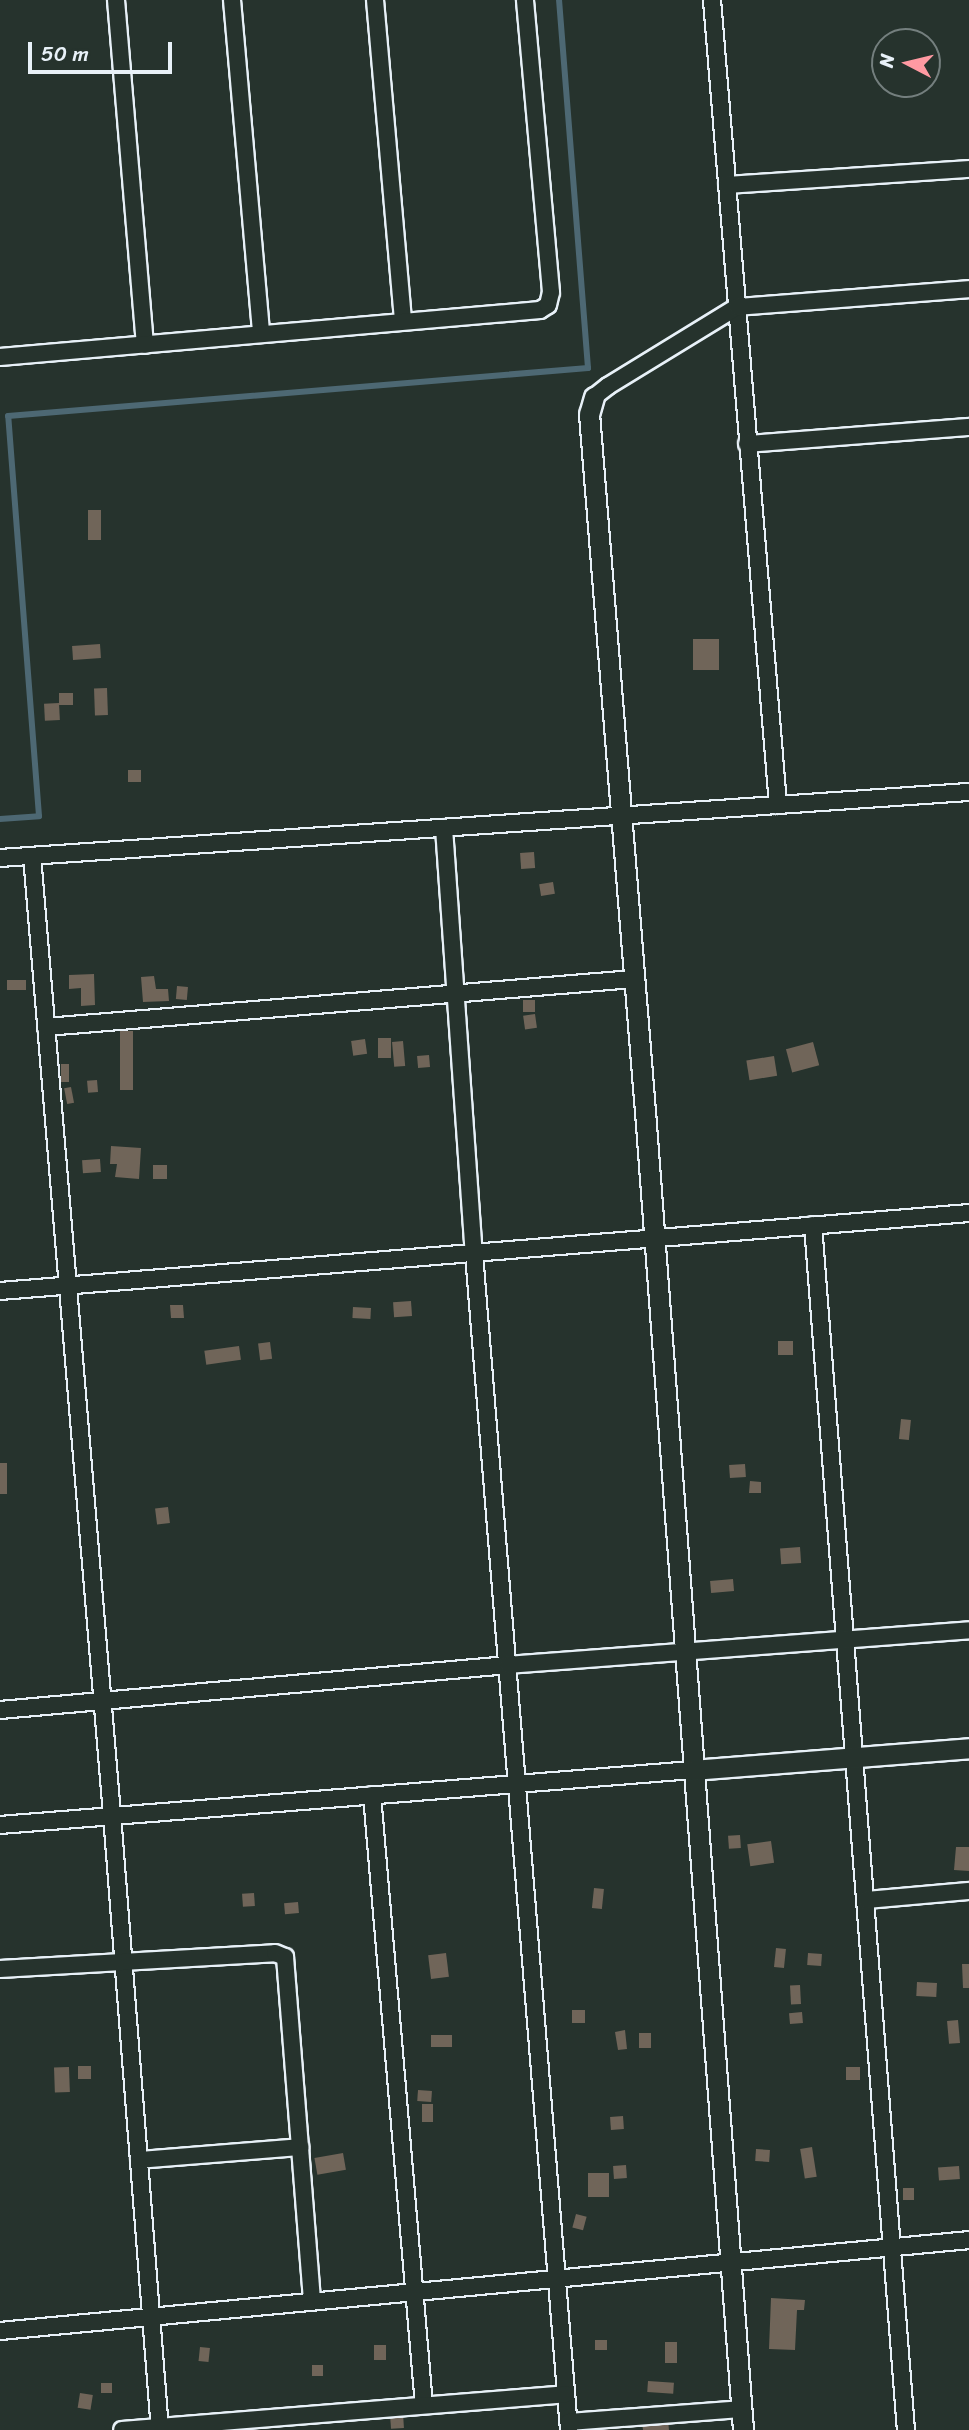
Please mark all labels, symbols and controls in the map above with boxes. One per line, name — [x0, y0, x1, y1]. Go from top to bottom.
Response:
scale bar — [32, 28, 175, 72]
north arrow — [871, 28, 941, 98]
text: 50 m — [41, 35, 89, 73]
text: N — [869, 52, 904, 69]

